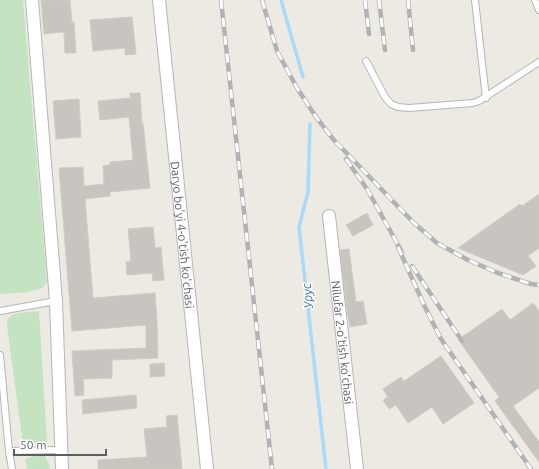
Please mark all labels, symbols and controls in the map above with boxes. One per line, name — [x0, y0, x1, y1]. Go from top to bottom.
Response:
street label: Daryo bo'yi 4-o'tish ko'chasi — [169, 161, 197, 309]
street label: Nilufar 2-o'tish ko'chasi — [330, 280, 356, 405]
water label: Урус — [299, 282, 315, 311]
scale bar — [14, 431, 106, 457]
text: 50 m — [20, 438, 47, 451]

